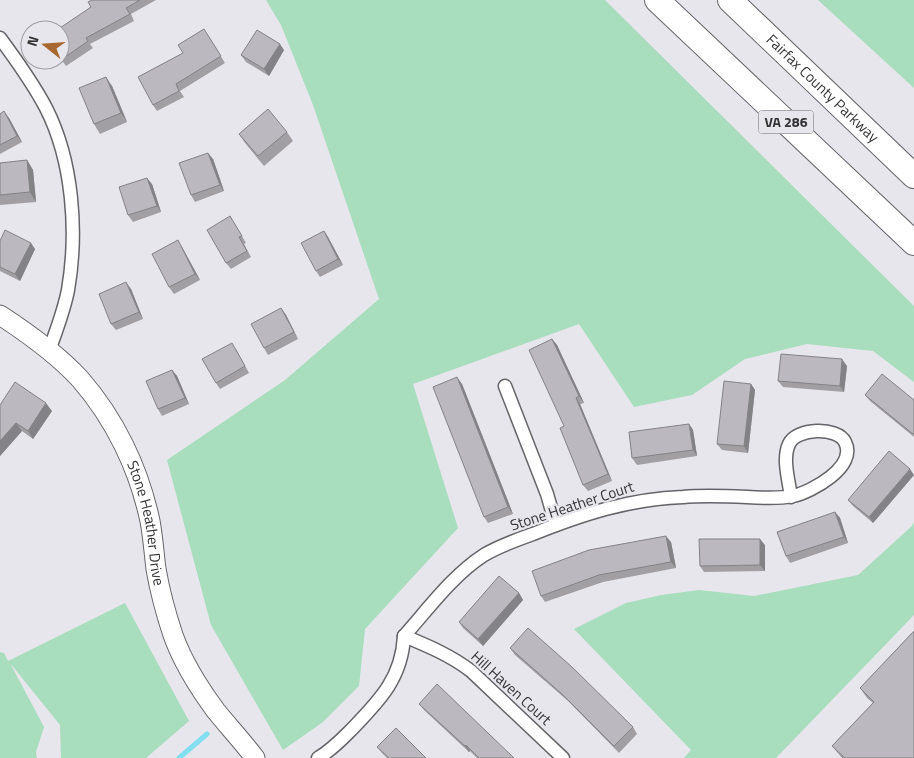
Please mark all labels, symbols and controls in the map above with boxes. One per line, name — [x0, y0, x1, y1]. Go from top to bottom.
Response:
north arrow — [20, 20, 70, 70]
street label: Fairfax County Parkway — [761, 28, 884, 148]
text: N — [21, 33, 44, 49]
road number: VA 286 — [758, 110, 814, 134]
street label: Stone Heather Drive — [121, 457, 171, 588]
street label: Stone Heather Court — [507, 474, 637, 536]
street label: Hill Haven Court — [466, 645, 557, 731]

